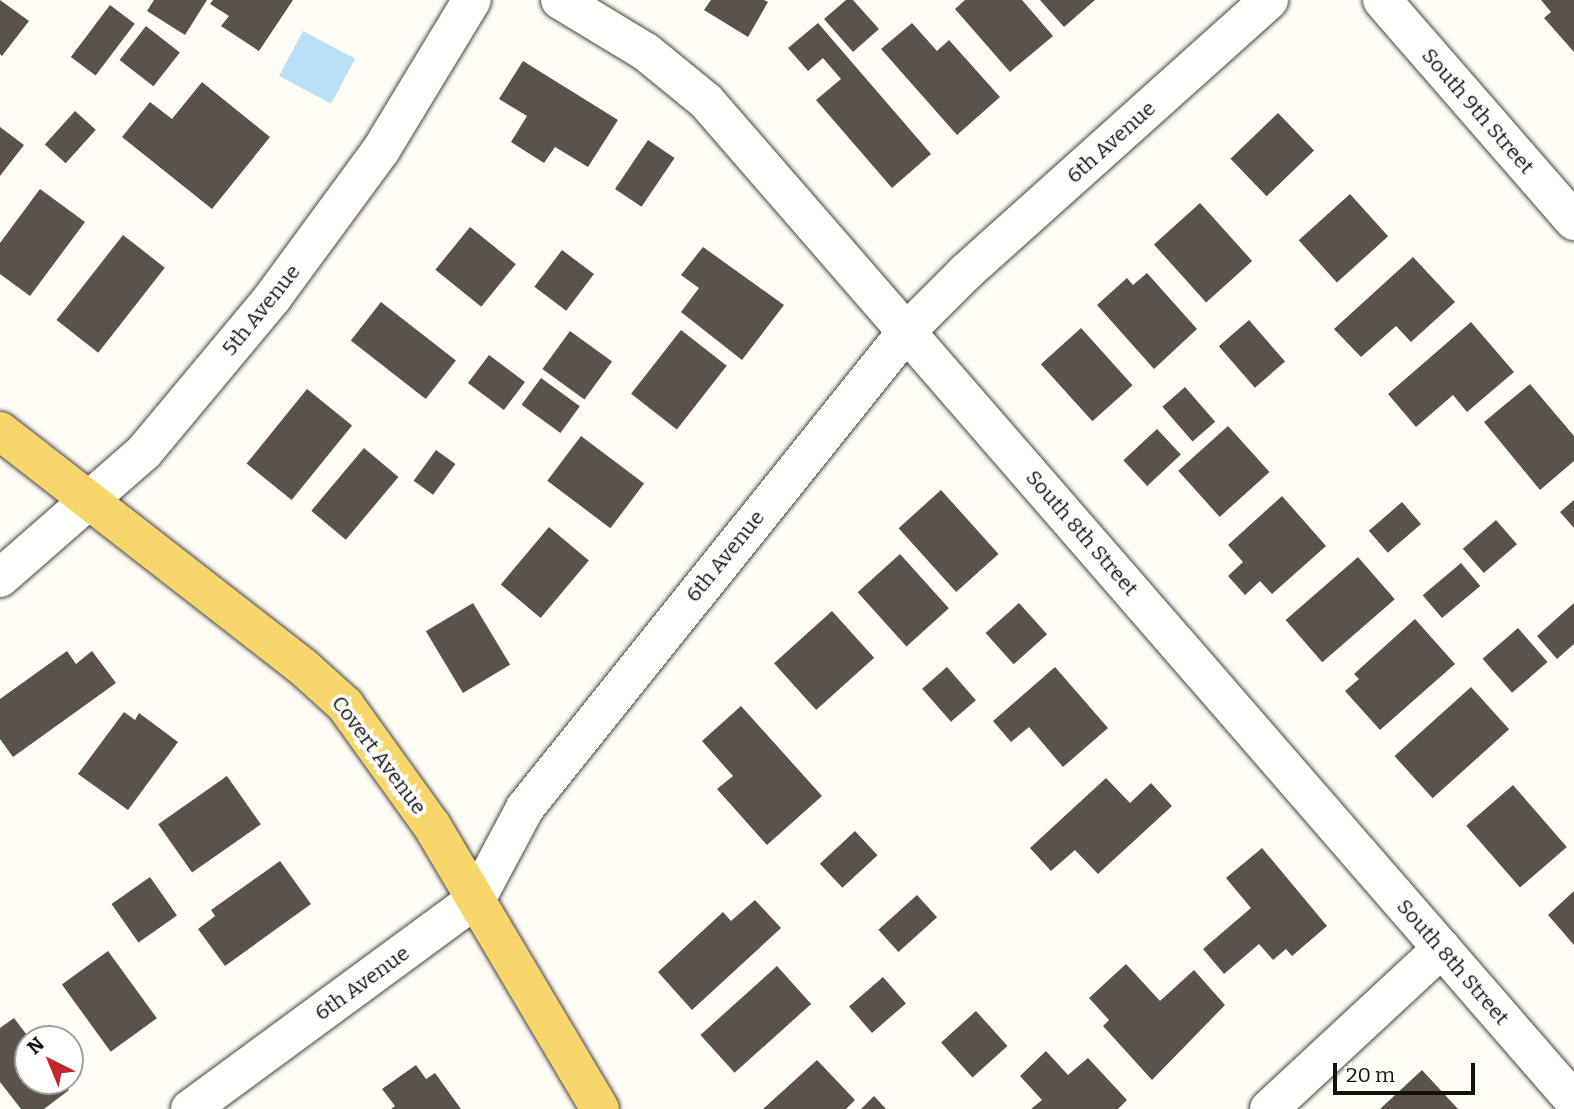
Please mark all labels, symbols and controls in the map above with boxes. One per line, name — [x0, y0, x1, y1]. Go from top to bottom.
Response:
street label: South 9th Street — [1417, 43, 1539, 179]
street label: 6th Avenue — [1061, 96, 1161, 188]
street label: 5th Avenue — [217, 259, 305, 361]
street label: South 8th Street — [1021, 465, 1143, 601]
street label: 6th Avenue — [680, 505, 770, 607]
street label: Covert Avenue — [326, 691, 432, 819]
street label: South 8th Street — [1392, 894, 1514, 1030]
street label: 6th Avenue — [310, 940, 414, 1026]
north arrow — [14, 1025, 84, 1095]
text: N — [22, 1032, 49, 1059]
scale bar — [1336, 1050, 1478, 1094]
text: 20 m — [1346, 1062, 1395, 1088]

